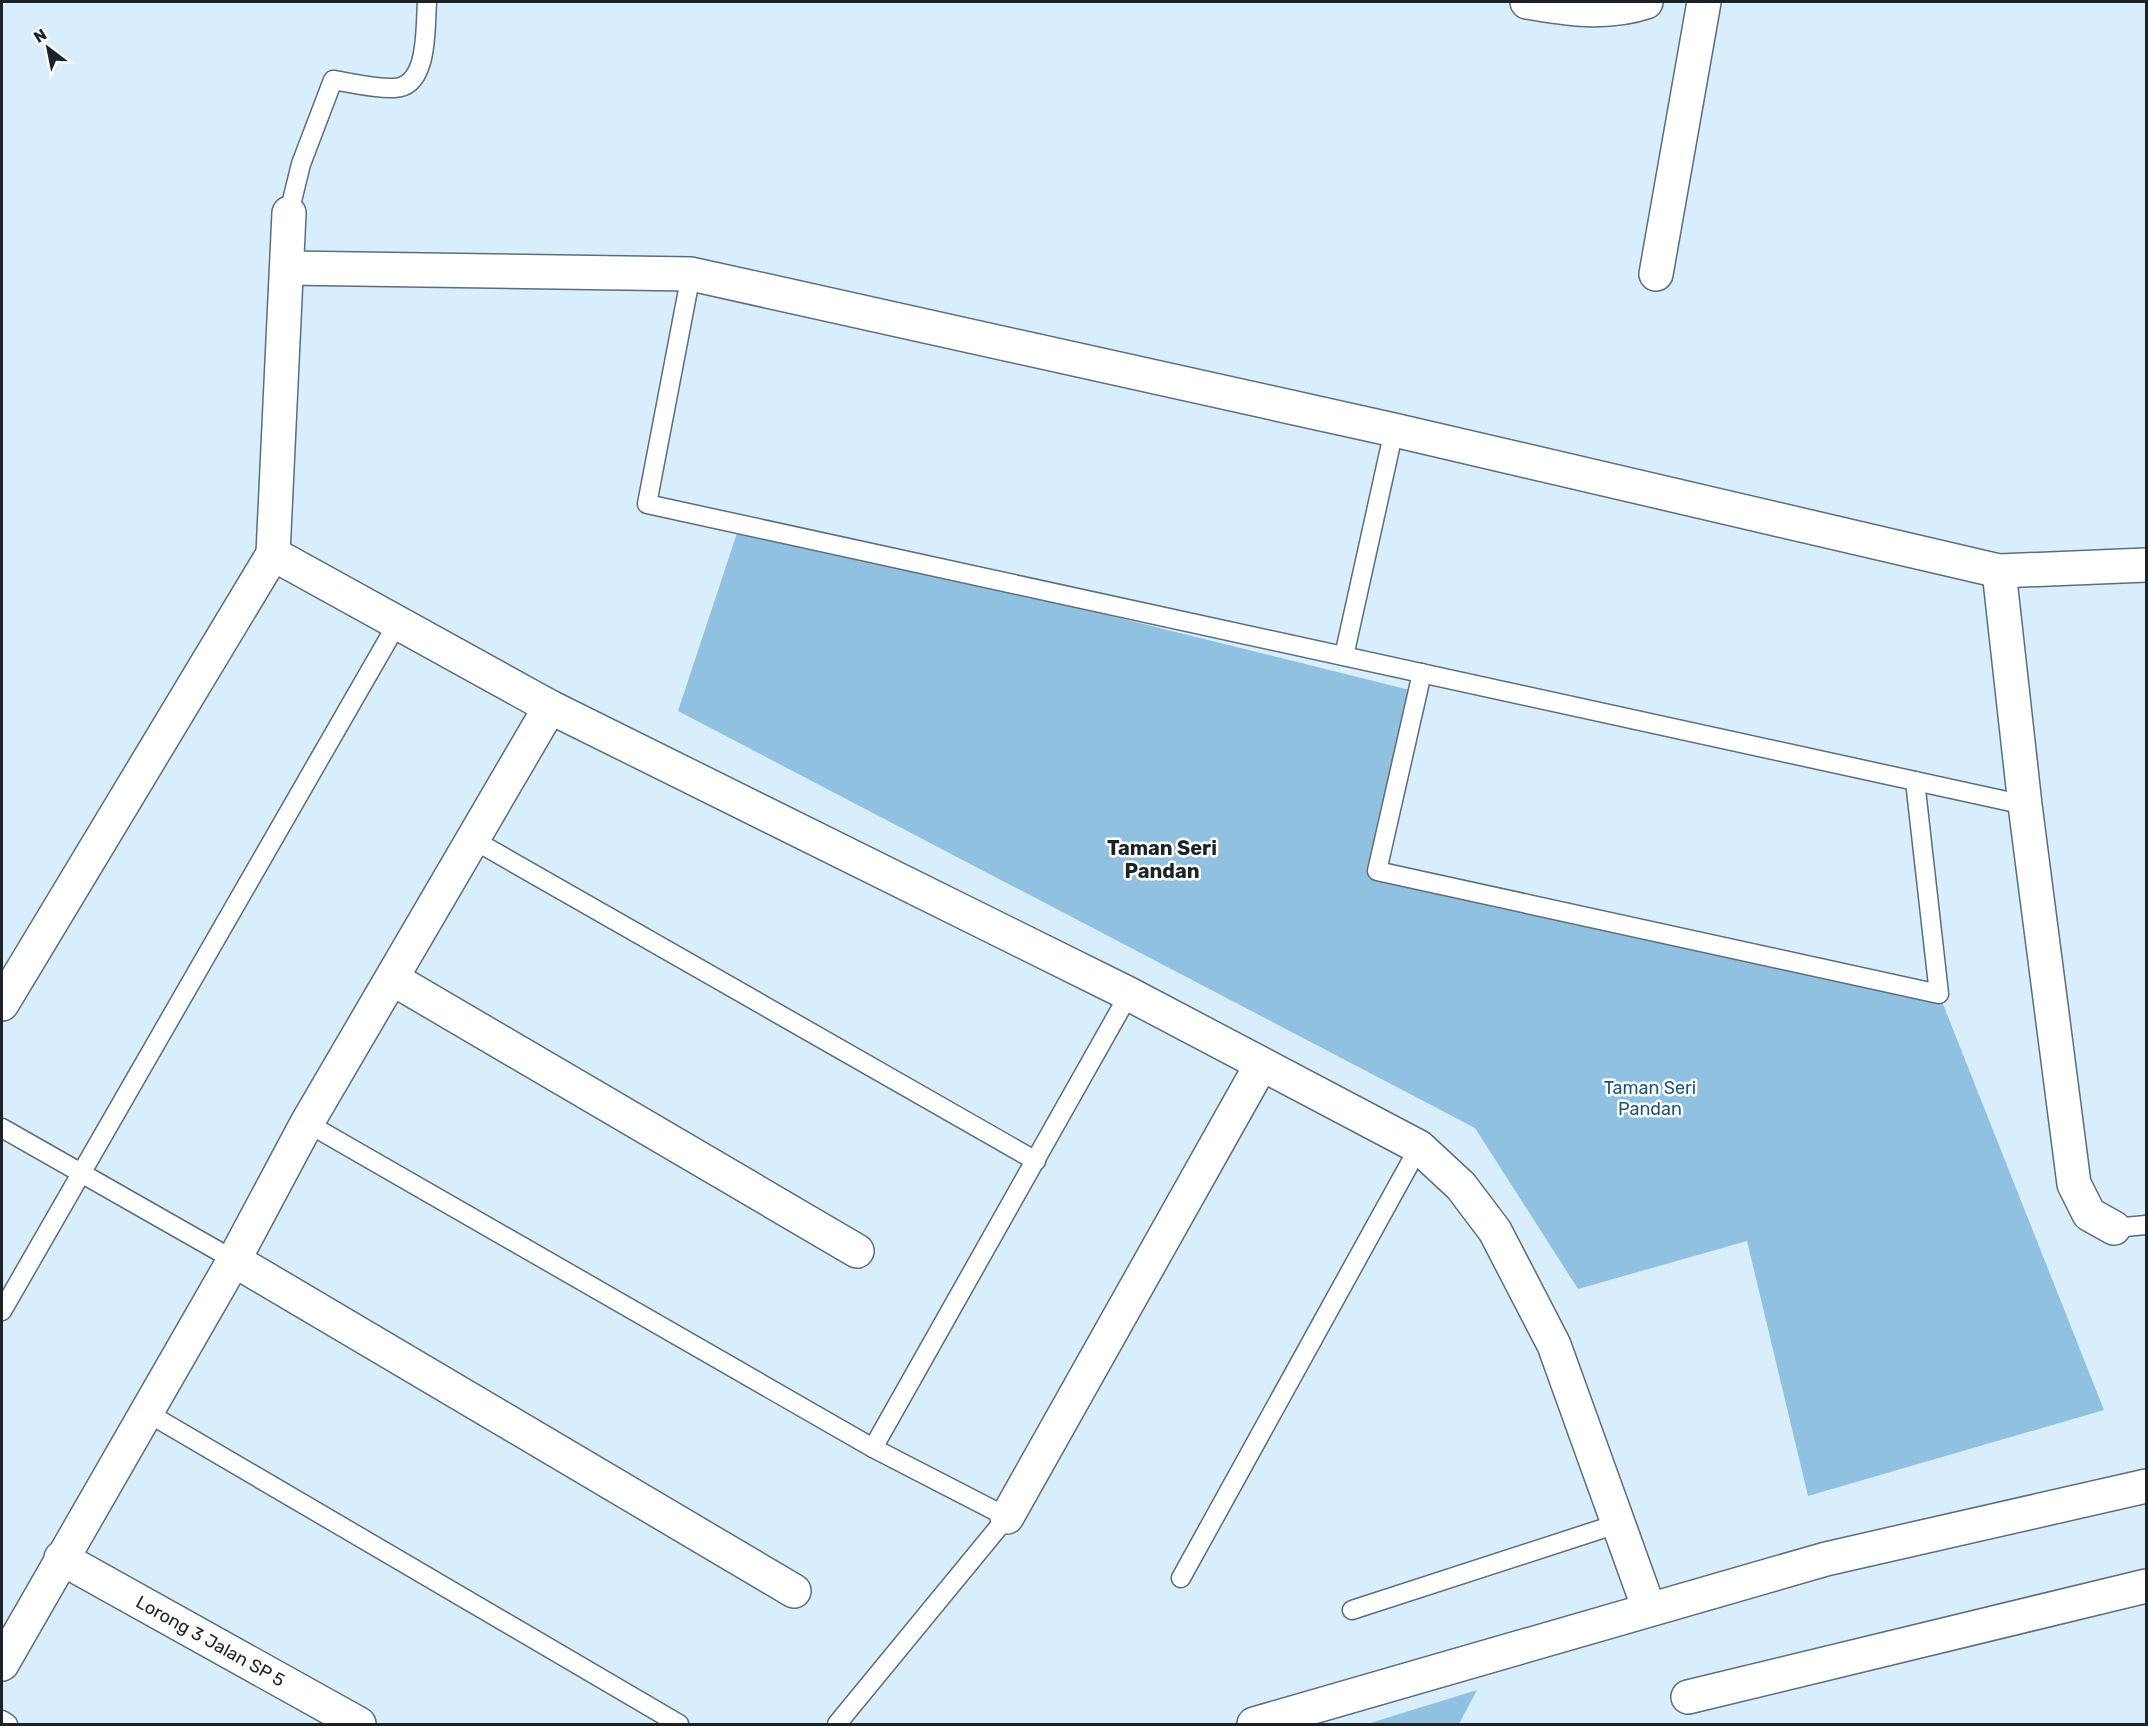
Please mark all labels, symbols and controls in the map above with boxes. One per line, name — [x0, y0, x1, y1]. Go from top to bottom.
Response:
north arrow — [18, 18, 78, 78]
text: N — [30, 25, 50, 47]
district label: Taman Seri Pandan — [1107, 836, 1217, 883]
park label: Taman Seri Pandan — [1604, 1077, 1696, 1120]
street label: Lorong 3 Jalan SP 5 — [132, 1591, 289, 1691]

